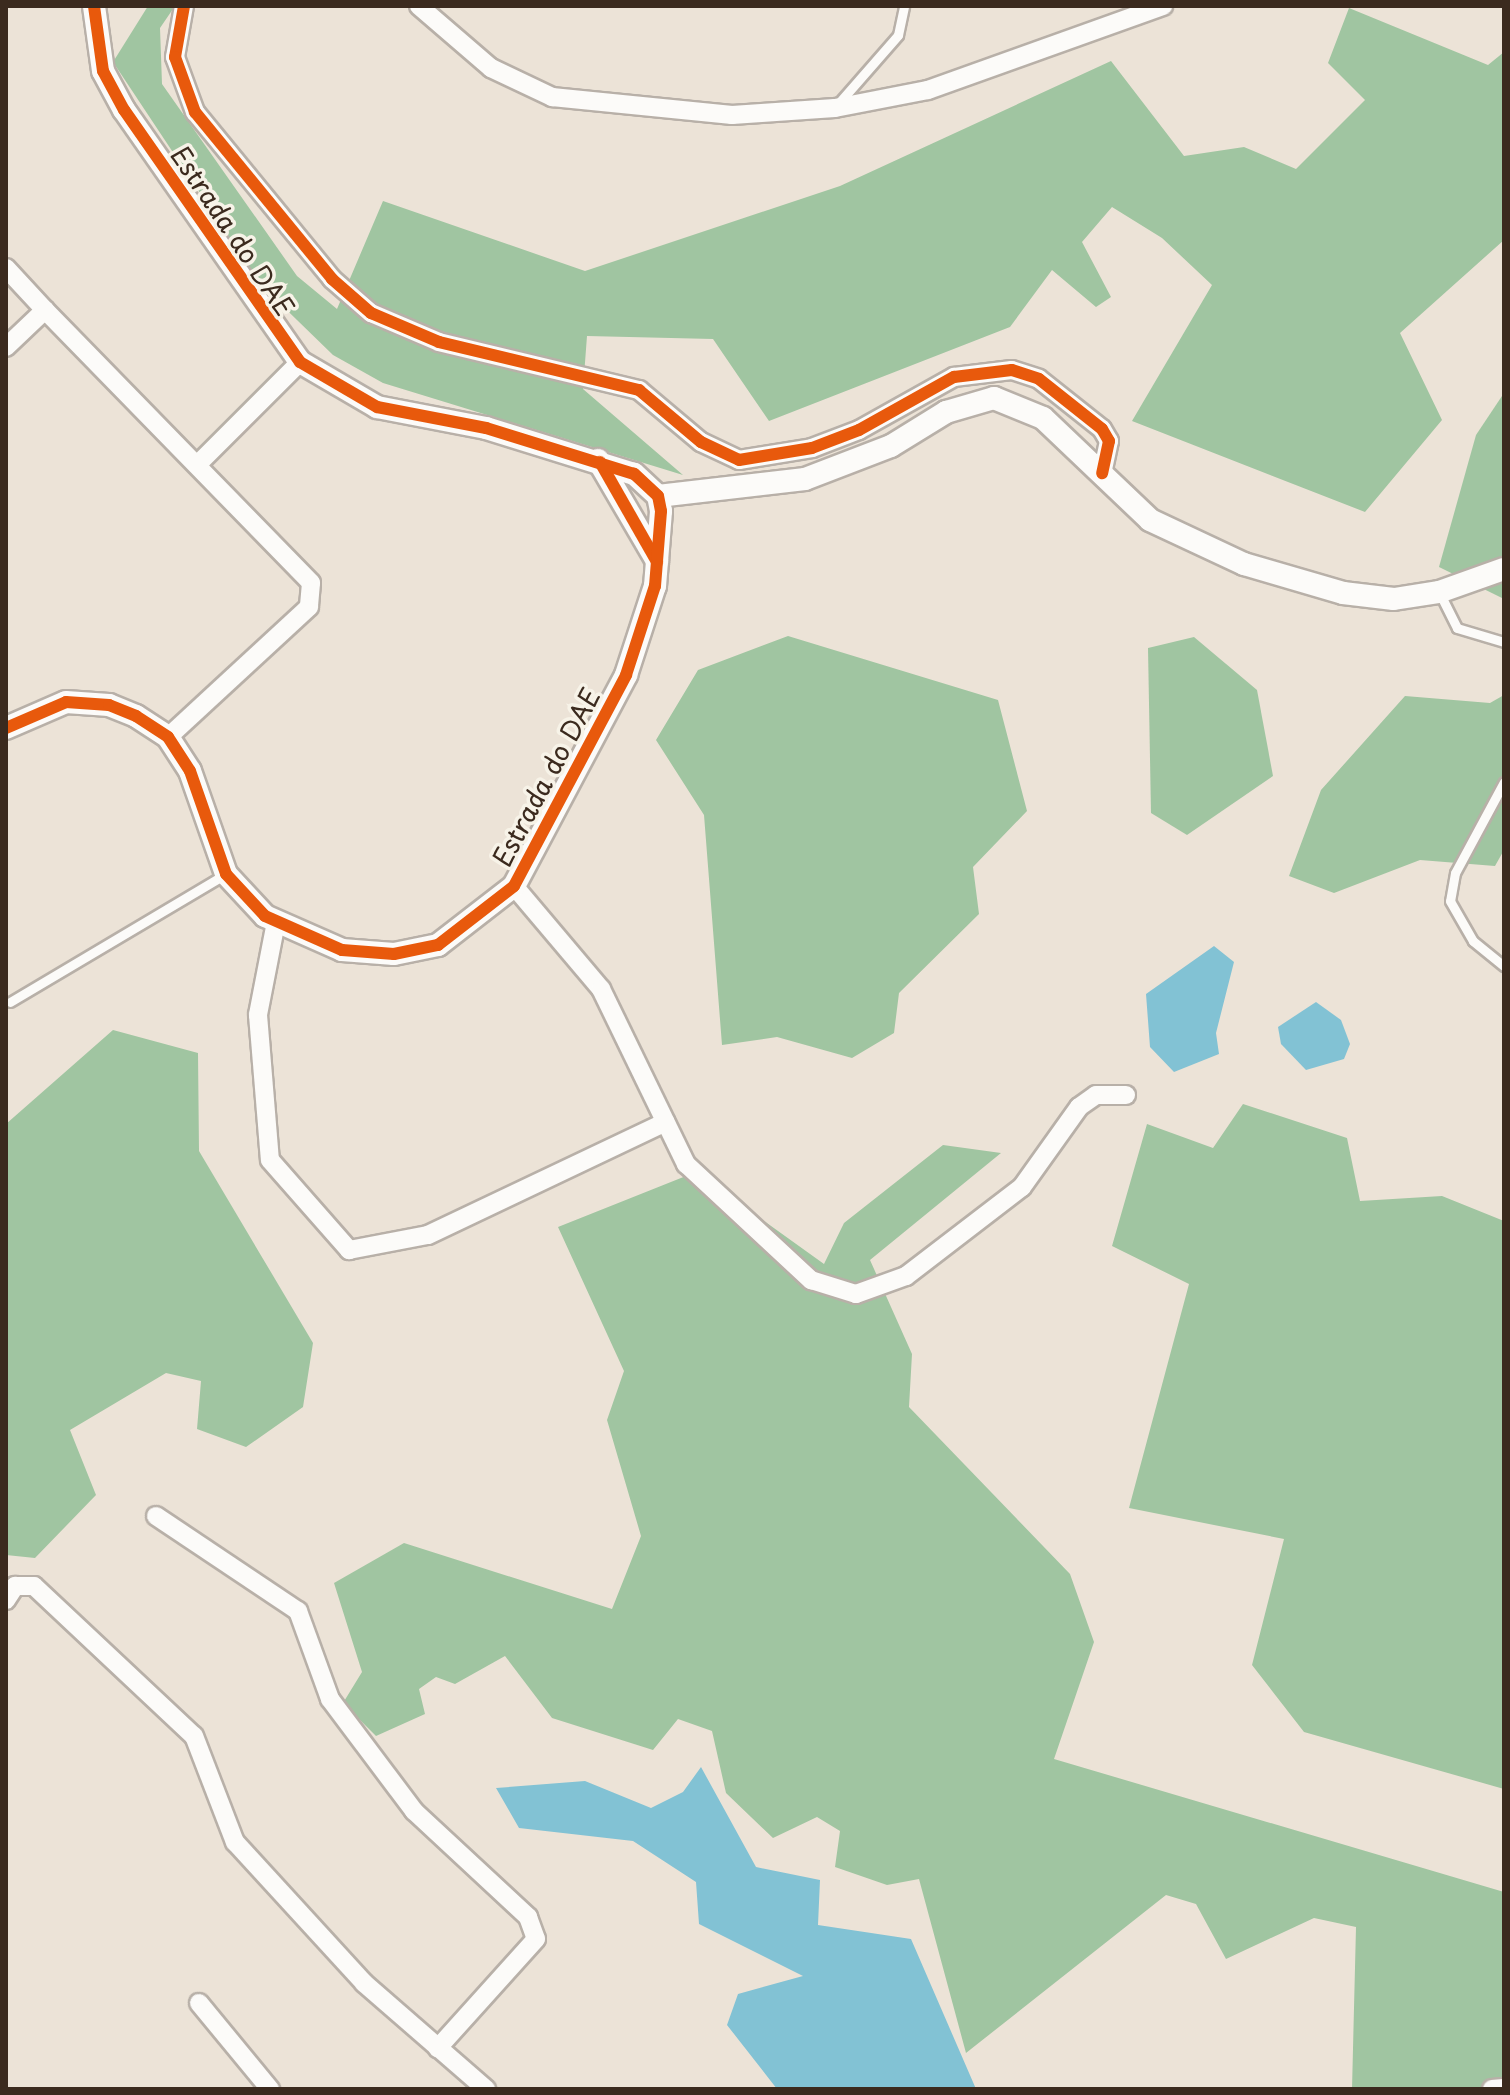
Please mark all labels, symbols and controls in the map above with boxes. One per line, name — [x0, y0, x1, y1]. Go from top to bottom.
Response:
street label: Estrada do DAE — [164, 140, 302, 322]
street label: Estrada do DAE — [486, 682, 606, 872]

